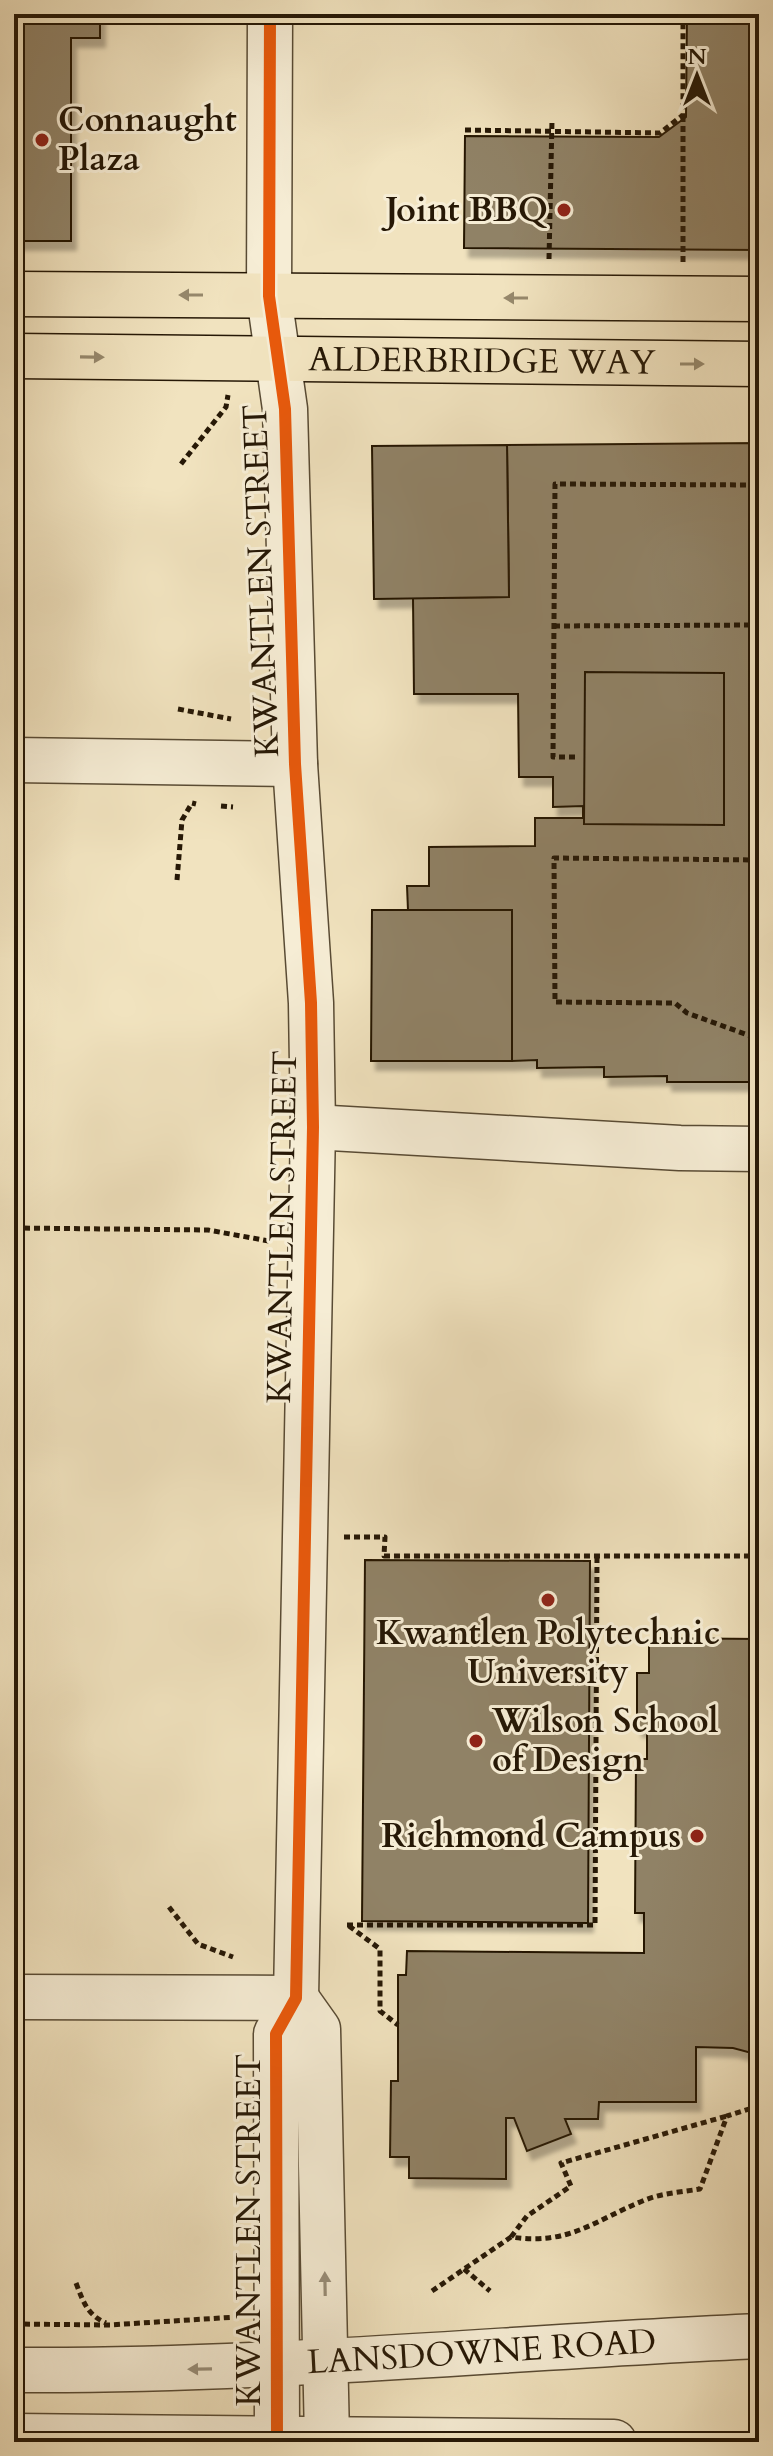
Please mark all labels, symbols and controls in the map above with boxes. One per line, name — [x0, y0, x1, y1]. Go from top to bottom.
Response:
north arrow — [657, 36, 737, 116]
text: N — [687, 42, 707, 72]
place label: Connaught Plaza — [58, 97, 237, 182]
marker: Connaught Plaza — [33, 131, 51, 149]
place label: Joint BBQ — [381, 187, 548, 233]
marker: Joint BBQ — [555, 201, 573, 219]
one-way arrow — [178, 289, 203, 301]
one-way arrow — [503, 291, 528, 304]
street label: ALDERBRIDGE WAY — [308, 336, 656, 386]
one-way arrow — [80, 351, 105, 364]
one-way arrow — [680, 358, 705, 370]
street label: KWANTLEN STREET — [232, 404, 290, 758]
street label: KWANTLEN STREET — [256, 1050, 308, 1404]
marker: Kwantlen Polytechnic University — [539, 1591, 557, 1609]
place label: Kwantlen Polytechnic University — [376, 1610, 720, 1695]
place label: Wilson School of Design — [491, 1698, 719, 1783]
marker: Wilson School of Design — [467, 1732, 485, 1750]
place label: Richmond Campus — [381, 1813, 681, 1859]
marker: Richmond Campus — [688, 1827, 706, 1845]
street label: KWANTLEN STREET — [226, 2053, 272, 2407]
one-way arrow — [319, 2271, 331, 2296]
street label: LANSDOWNE ROAD — [306, 2318, 657, 2385]
one-way arrow — [187, 2362, 212, 2375]

